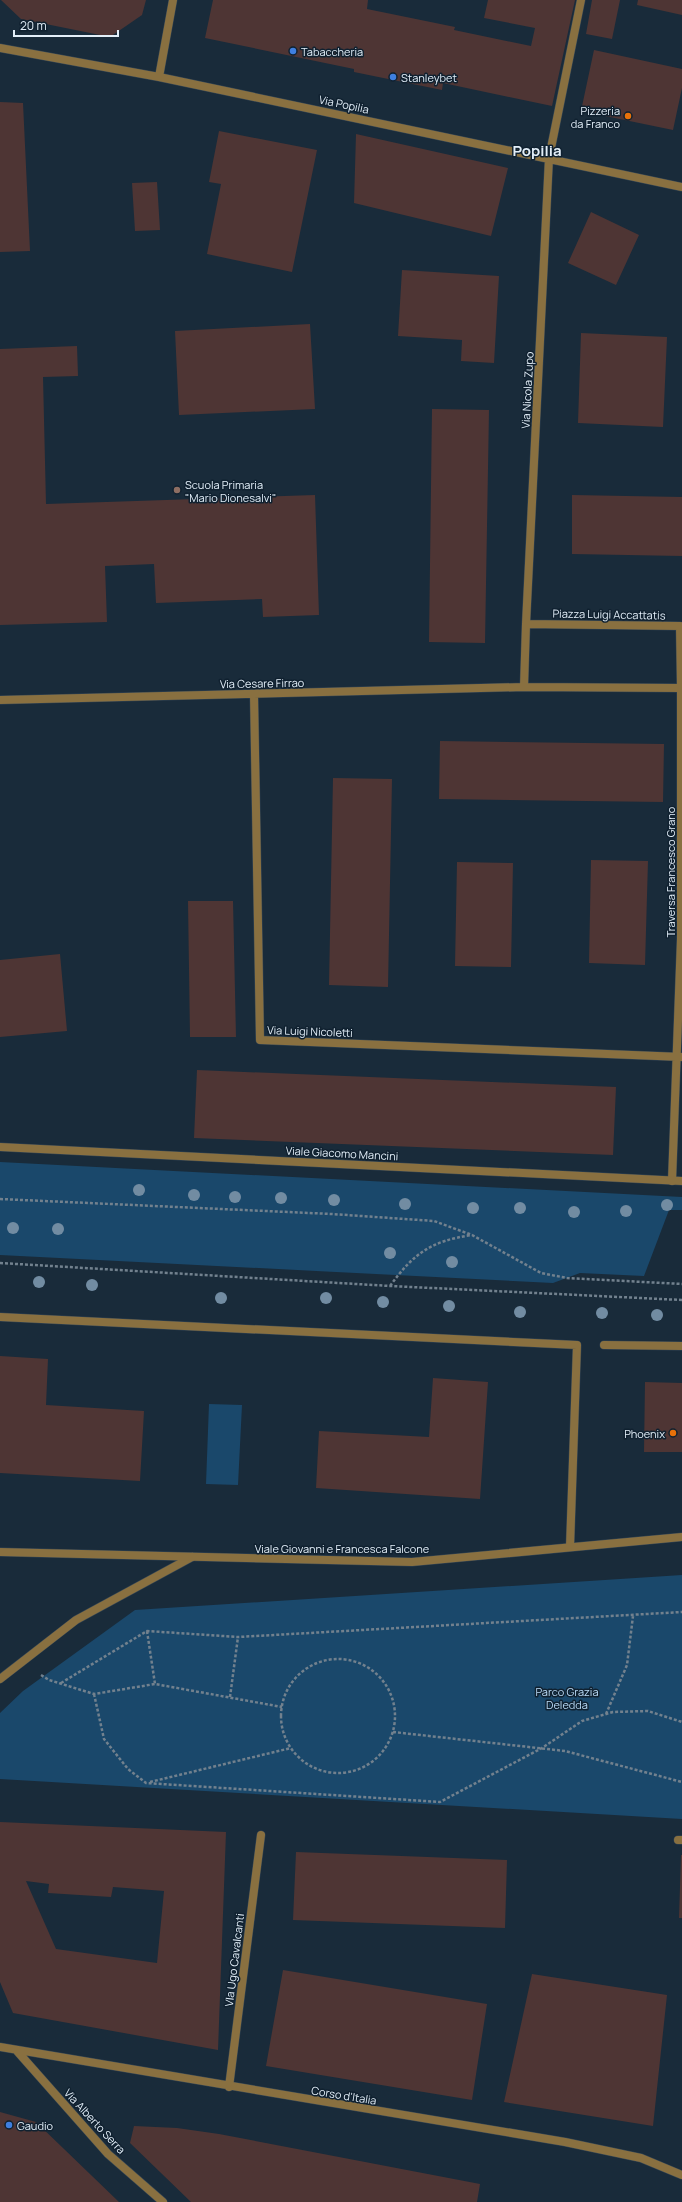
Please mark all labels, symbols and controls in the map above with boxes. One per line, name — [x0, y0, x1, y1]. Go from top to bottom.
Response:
scale bar — [14, 12, 118, 38]
text: 20 m — [20, 17, 47, 34]
place label: Tabaccheria — [301, 44, 363, 59]
marker: Tabaccheria — [288, 46, 298, 56]
place label: Stanleybet — [401, 70, 457, 85]
marker: Stanleybet — [388, 72, 398, 82]
street label: Via Popilia — [318, 91, 370, 117]
place label: Pizzeria da Franco — [571, 103, 620, 131]
marker: Pizzeria da Franco — [623, 111, 633, 121]
district label: Popilia — [512, 140, 562, 161]
street label: Via Nicola Zupo — [517, 351, 537, 429]
place label: Scuola Primaria "Mario Dionesalvi" — [185, 477, 276, 505]
marker: Scuola Primaria "Mario Dionesalvi" — [172, 485, 182, 495]
street label: Piazza Luigi Accattatis — [552, 606, 666, 622]
street label: Via Cesare Firrao — [220, 675, 305, 691]
street label: Traversa Francesco Grano — [663, 806, 678, 937]
street label: Via Luigi Nicoletti — [267, 1022, 353, 1040]
street label: Viale Giacomo Mancini — [285, 1143, 399, 1163]
place label: Phoenix — [624, 1426, 665, 1441]
marker: Phoenix — [668, 1428, 678, 1438]
street label: Viale Giovanni e Francesca Falcone — [255, 1541, 430, 1556]
park label: Parco Grazia Deledda — [535, 1684, 599, 1712]
street label: VIa Ugo Cavalcanti — [221, 1913, 247, 2007]
street label: Corso d'Italia — [310, 2082, 378, 2108]
street label: Via Alberto Serra — [61, 2085, 129, 2157]
place label: Gaudio — [17, 2118, 53, 2133]
marker: Gaudio — [4, 2120, 14, 2130]

